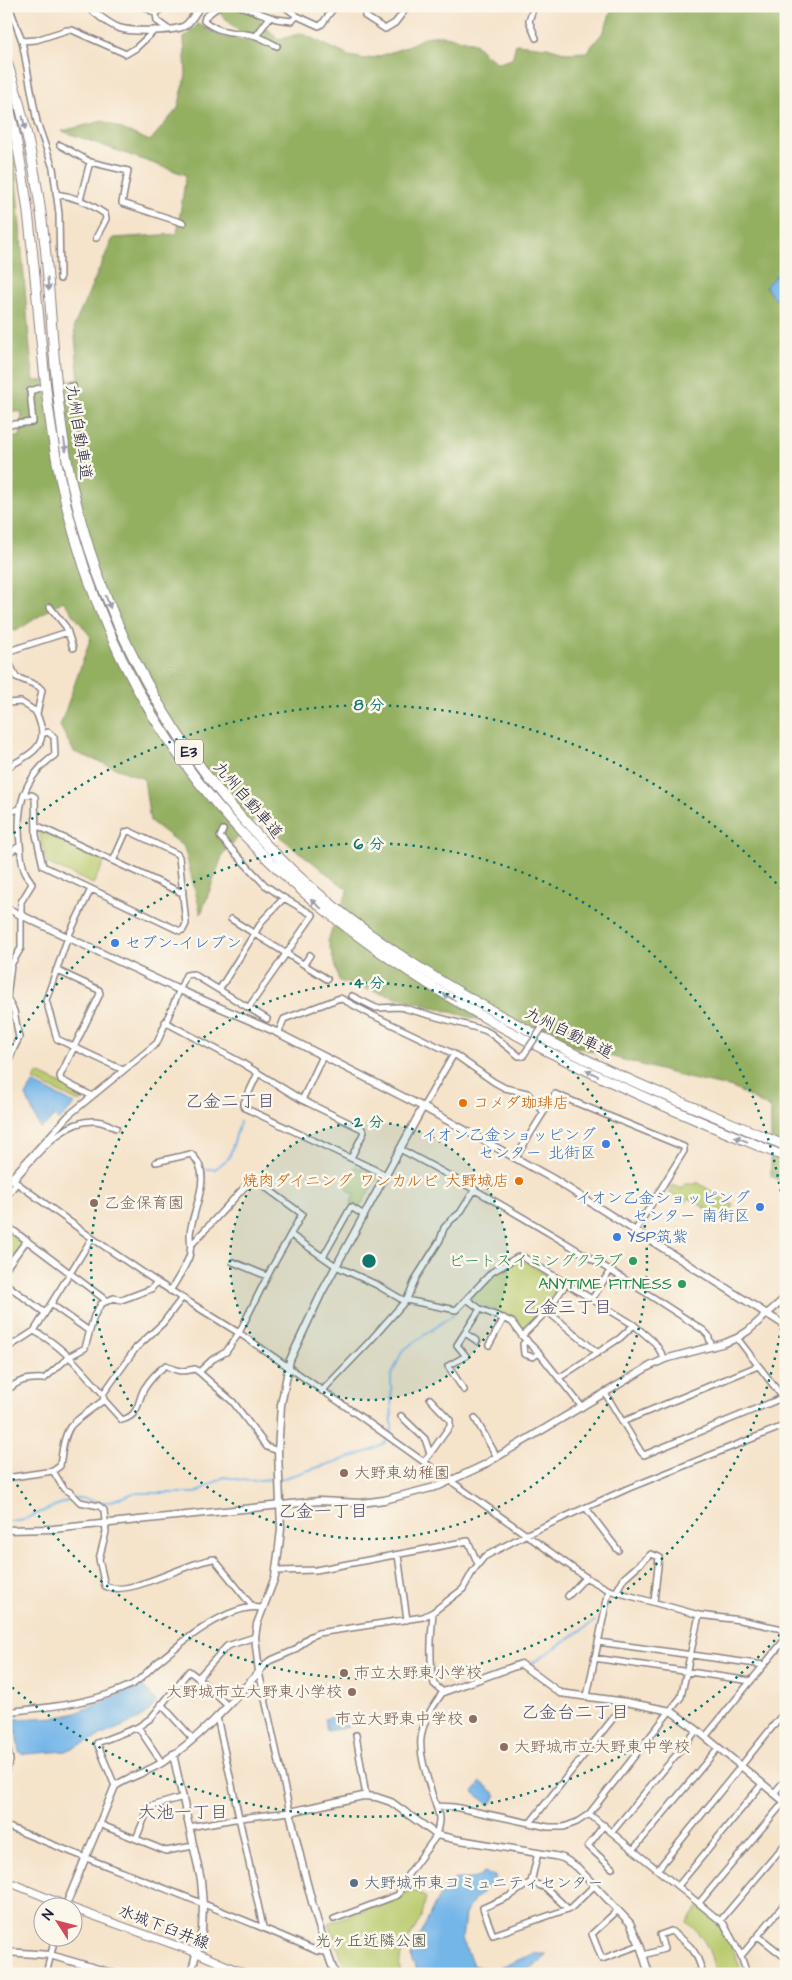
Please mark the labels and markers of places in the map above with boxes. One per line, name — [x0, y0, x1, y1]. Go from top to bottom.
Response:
place label: セブン-イレブン — [125, 932, 242, 954]
marker: セブン-イレブン — [109, 937, 121, 949]
place label: コメダ珈琲店 — [473, 1092, 569, 1114]
marker: コメダ珈琲店 — [457, 1097, 469, 1109]
place label: イオン乙金ショッピング センター 北街区 — [421, 1124, 596, 1164]
marker: イオン乙金ショッピング センター 北街区 — [600, 1138, 612, 1150]
place label: 焼肉ダイニング ワンカルビ 大野城店 — [242, 1170, 509, 1192]
marker: 焼肉ダイニング ワンカルビ 大野城店 — [513, 1175, 525, 1187]
place label: イオン乙金ショッピング センター 南街区 — [575, 1187, 750, 1227]
place label: 乙金保育園 — [104, 1192, 184, 1214]
marker: 乙金保育園 — [88, 1197, 100, 1209]
marker: イオン乙金ショッピング センター 南街区 — [754, 1201, 766, 1213]
place label: YSP筑紫 — [627, 1226, 688, 1248]
marker: YSP筑紫 — [611, 1231, 623, 1243]
place label: ビートスイミングクラブ — [448, 1250, 623, 1272]
centre of rings — [360, 1252, 378, 1270]
marker: ビートスイミングクラブ — [627, 1255, 639, 1267]
place label: ANYTIME FITNESS — [538, 1273, 672, 1295]
marker: ANYTIME FITNESS — [676, 1278, 688, 1290]
place label: 大野東幼稚園 — [354, 1462, 450, 1484]
marker: 大野東幼稚園 — [338, 1467, 350, 1479]
place label: 市立大野東小学校 — [354, 1662, 482, 1684]
marker: 市立大野東小学校 — [338, 1667, 350, 1679]
place label: 大野城市立大野東小学校 — [166, 1681, 342, 1703]
marker: 大野城市立大野東小学校 — [346, 1686, 358, 1698]
place label: 市立大野東中学校 — [335, 1708, 463, 1730]
marker: 市立大野東中学校 — [467, 1713, 479, 1725]
place label: 大野城市立大野東中学校 — [514, 1736, 690, 1758]
marker: 大野城市立大野東中学校 — [498, 1741, 510, 1753]
place label: 大野城市東コミュニティセンター — [364, 1872, 603, 1894]
marker: 大野城市東コミュニティセンター — [348, 1877, 360, 1889]

